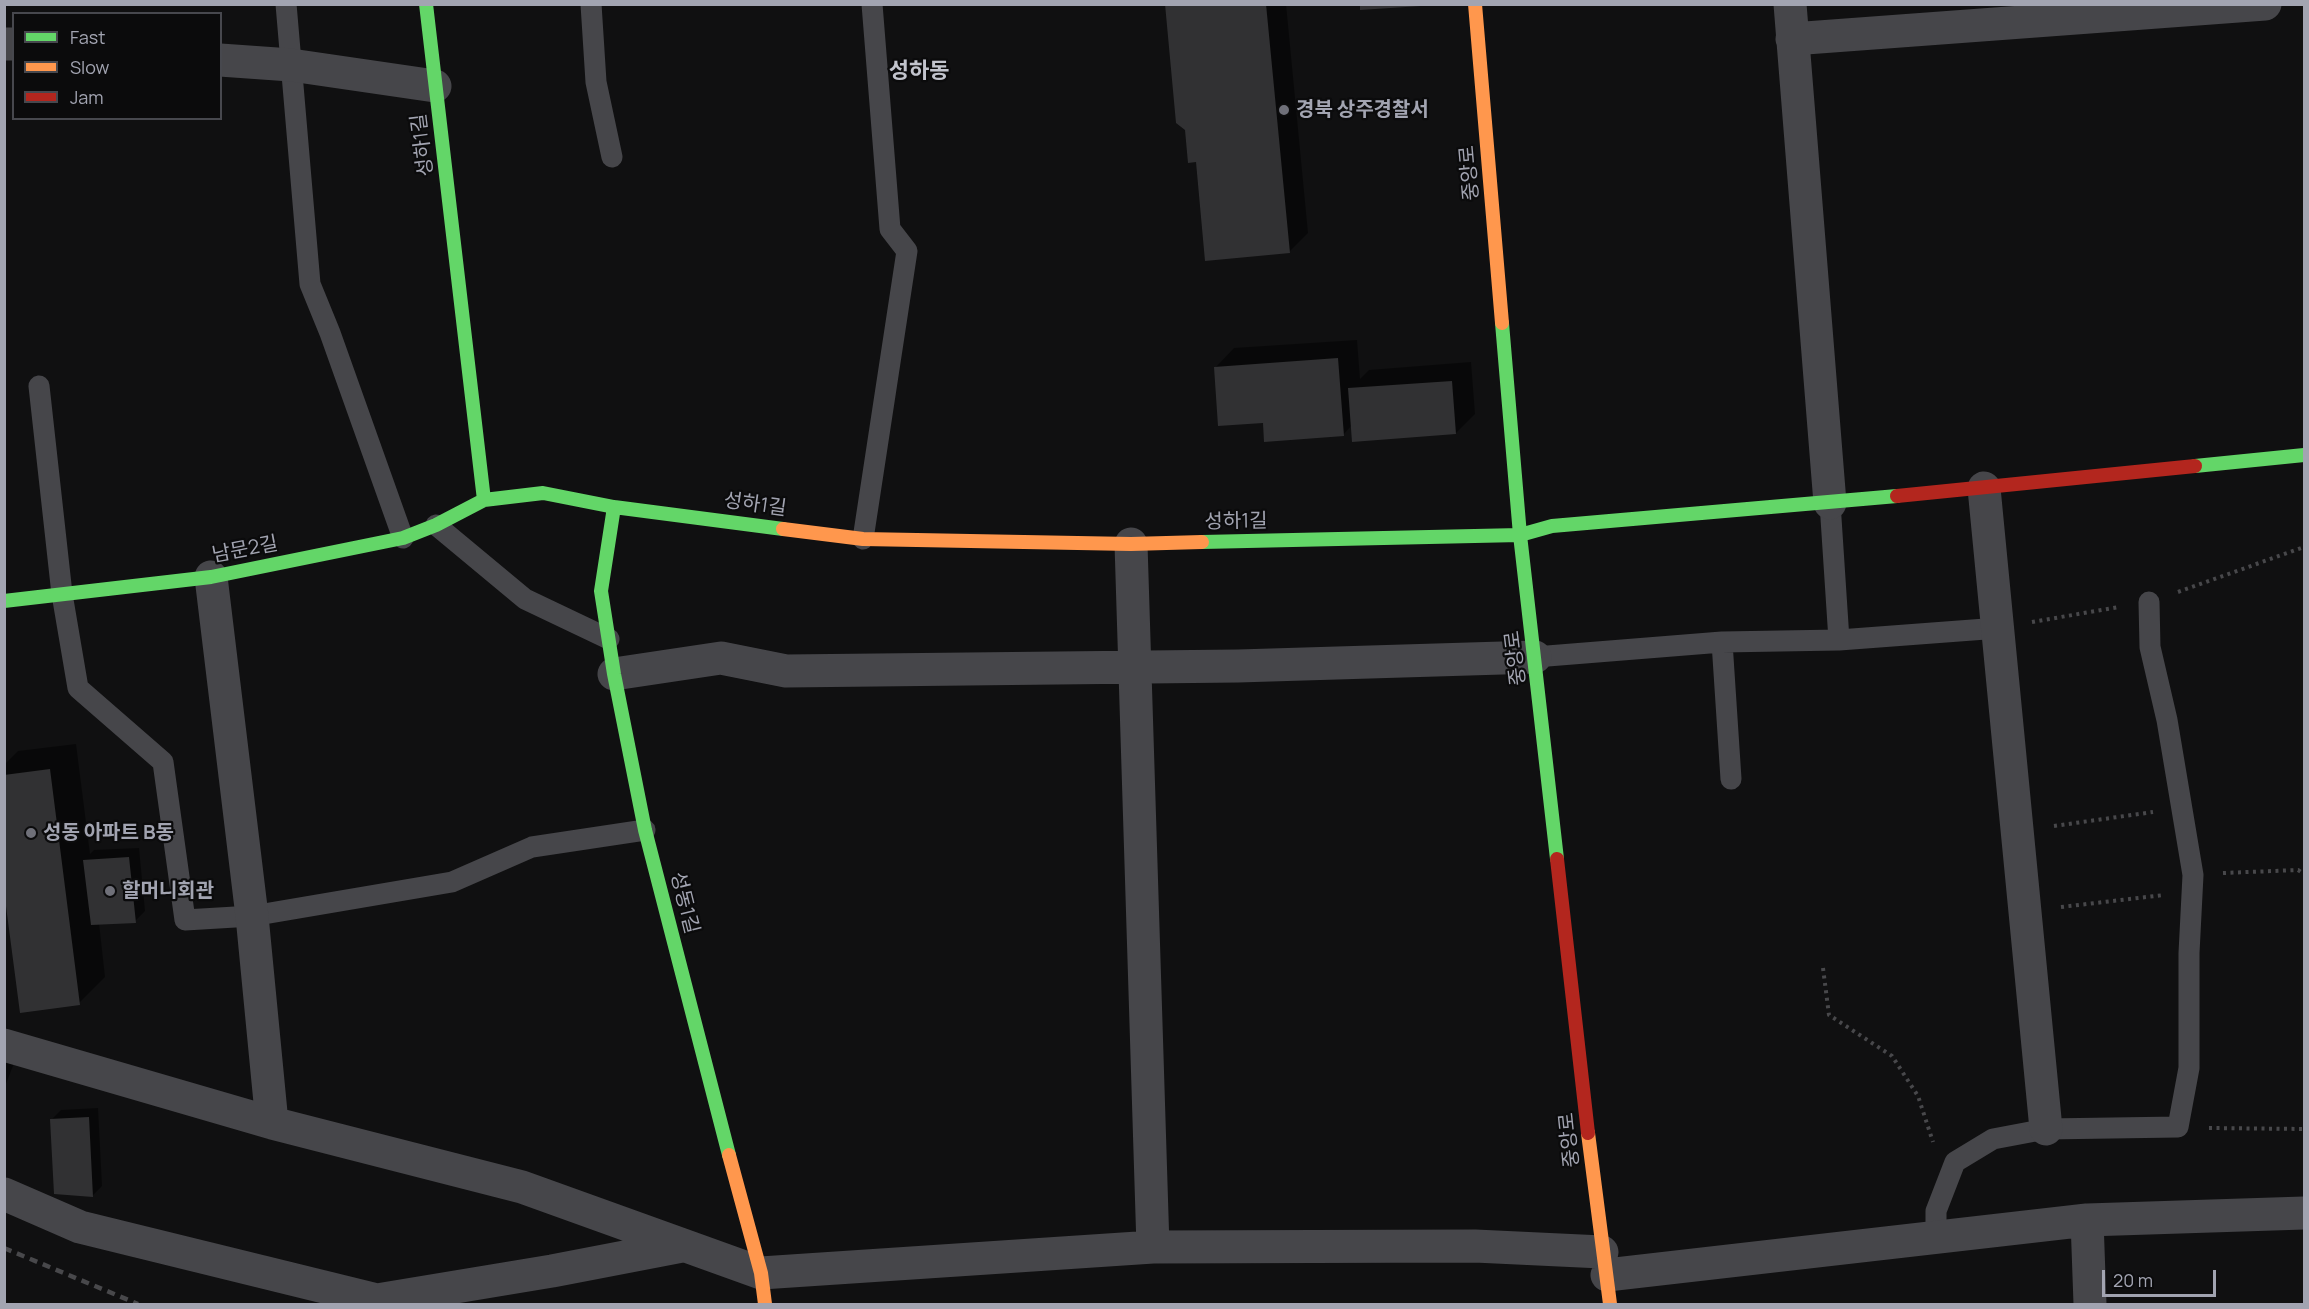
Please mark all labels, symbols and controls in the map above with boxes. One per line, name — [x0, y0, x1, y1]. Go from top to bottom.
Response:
legend — [12, 12, 222, 120]
text: Fast — [70, 25, 105, 49]
text: Slow — [70, 55, 109, 79]
district label: 성하동 — [889, 59, 949, 85]
text: Jam — [70, 85, 104, 109]
place label: 경북 상주경찰서 — [1296, 98, 1429, 122]
marker: 경북 상주경찰서 — [1277, 103, 1291, 117]
street label: 성하1길 — [407, 112, 439, 178]
street label: 중앙로 — [1456, 144, 1484, 202]
street label: 성하1길 — [722, 489, 788, 521]
street label: 성하1길 — [1204, 509, 1268, 535]
street label: 남문2길 — [210, 532, 280, 568]
street label: 중앙로 — [1501, 629, 1531, 687]
place label: 성동 아파트 B동 — [43, 821, 174, 845]
marker: 성동 아파트 B동 — [24, 826, 38, 840]
street label: 성동1길 — [665, 870, 703, 936]
place label: 할머니회관 — [122, 879, 214, 903]
marker: 할머니회관 — [103, 884, 117, 898]
street label: 중앙로 — [1555, 1111, 1585, 1169]
scale bar — [2105, 1258, 2219, 1296]
text: 20 m — [2113, 1268, 2153, 1292]

